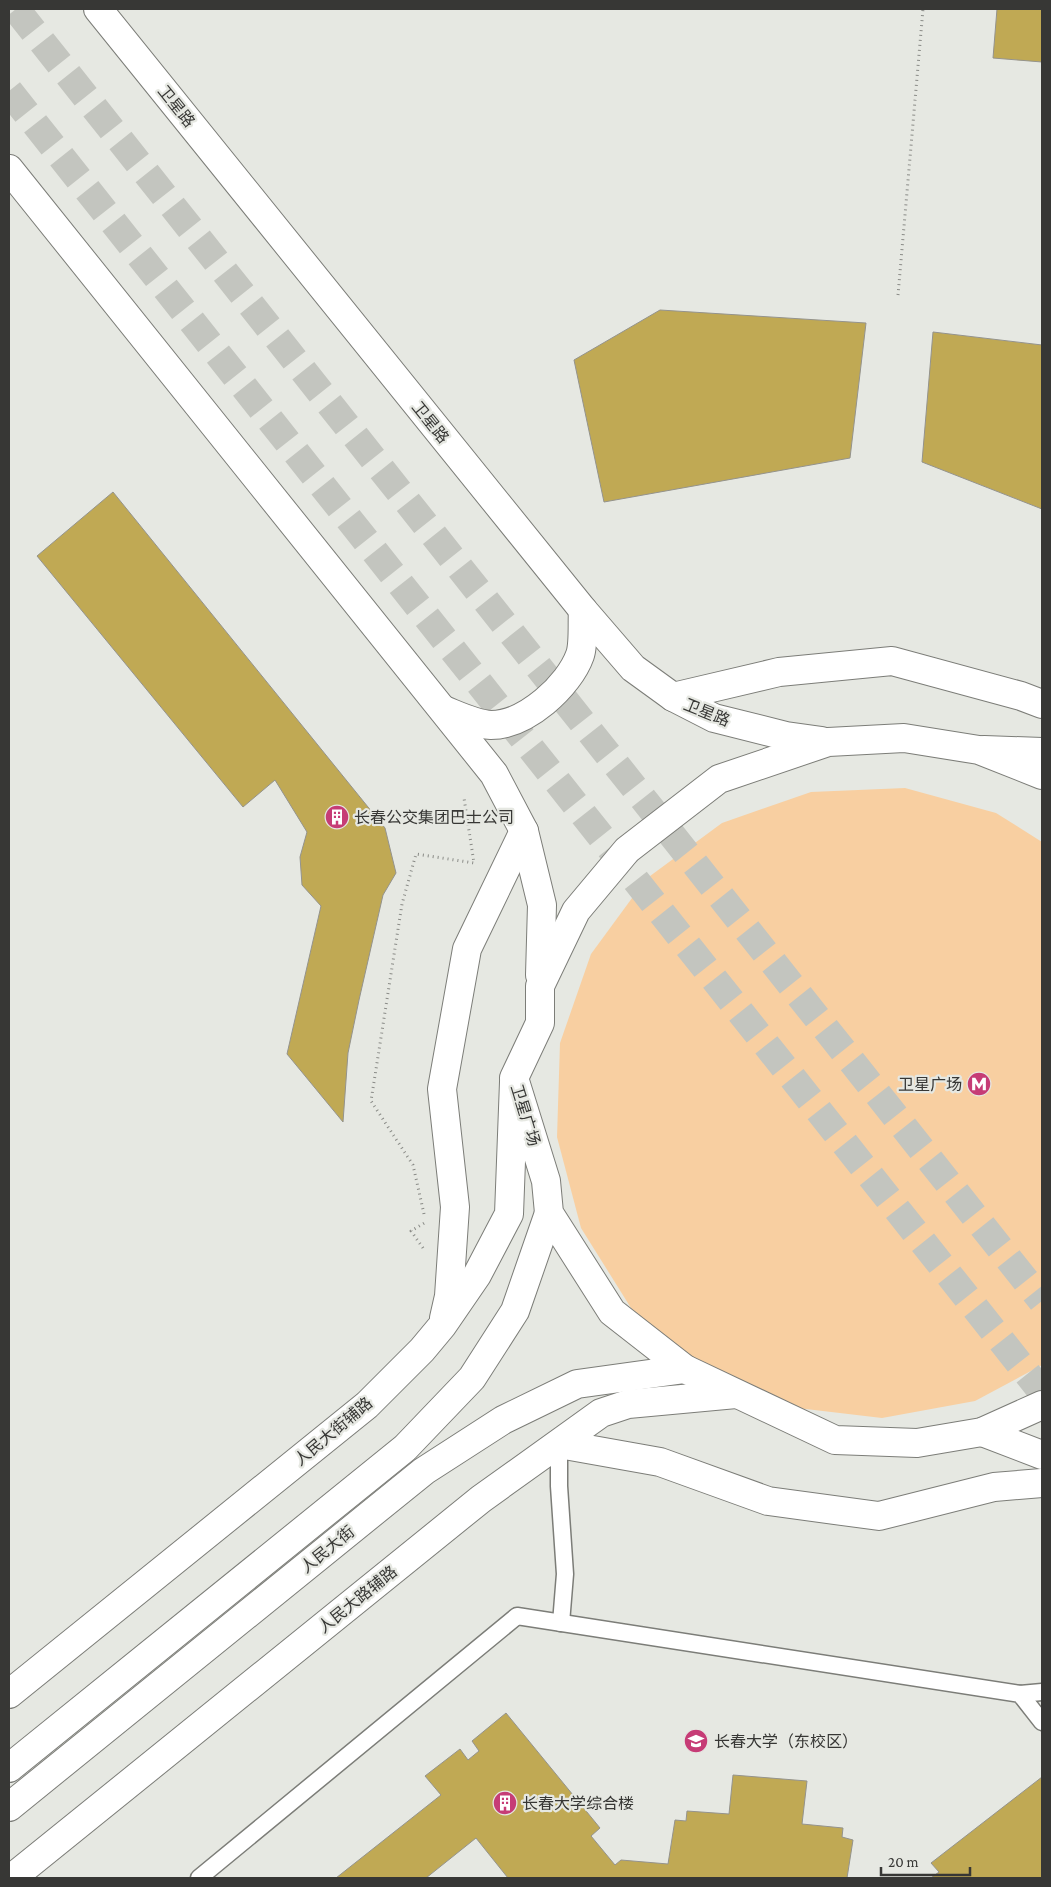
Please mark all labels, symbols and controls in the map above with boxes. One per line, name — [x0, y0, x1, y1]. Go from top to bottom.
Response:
street label: 卫星路 — [155, 82, 198, 130]
street label: 卫星路 — [409, 398, 452, 446]
street label: 卫星路 — [681, 696, 732, 729]
building icon: 长春公交集团巴士公司 — [324, 804, 350, 830]
place label: 长春公交集团巴士公司 — [354, 809, 514, 826]
metro station icon: 卫星广场 — [966, 1071, 992, 1097]
place label: 卫星广场 — [898, 1076, 962, 1093]
street label: 卫星广场 — [508, 1082, 543, 1148]
street label: 人民大街辅路 — [291, 1394, 376, 1469]
street label: 人民大街 — [297, 1523, 358, 1576]
street label: 人民大路辅路 — [315, 1563, 400, 1636]
school or university icon: 长春大学（东校区） — [683, 1728, 709, 1754]
place label: 长春大学（东校区） — [714, 1733, 858, 1750]
building icon: 长春大学综合楼 — [492, 1790, 518, 1816]
place label: 长春大学综合楼 — [522, 1795, 634, 1812]
scale bar — [881, 1844, 970, 1876]
text: 20 m — [888, 1854, 919, 1870]

